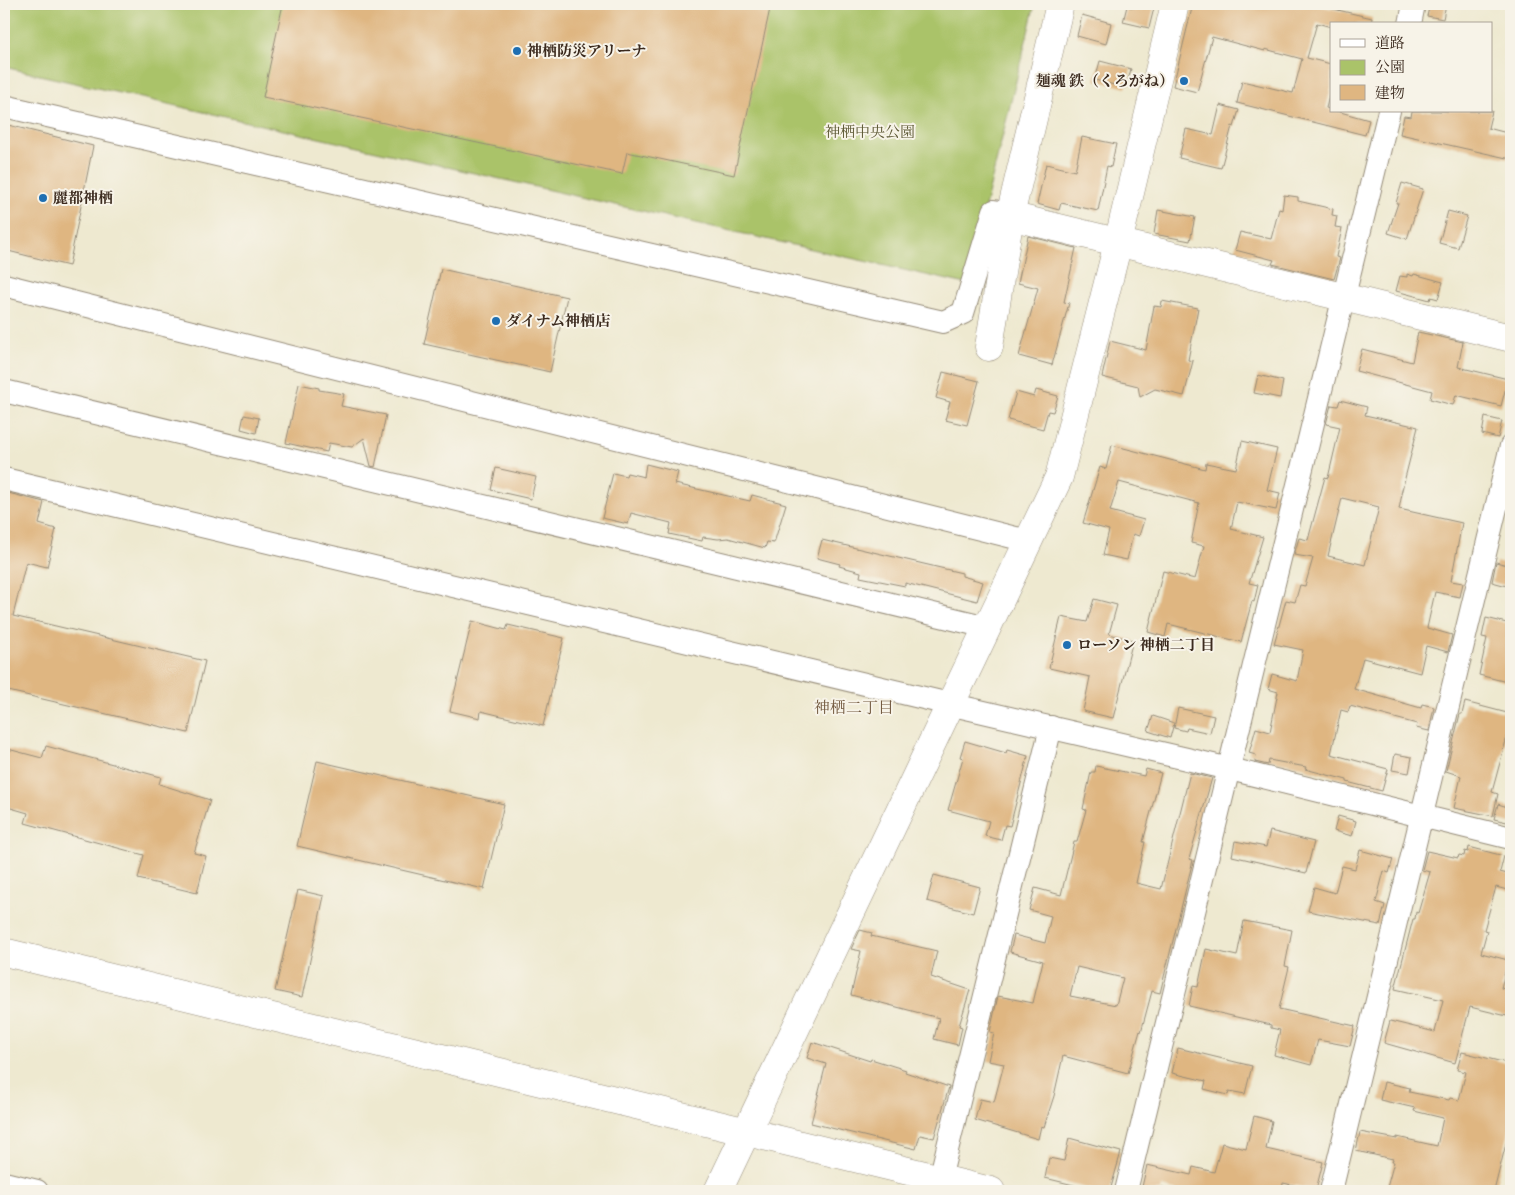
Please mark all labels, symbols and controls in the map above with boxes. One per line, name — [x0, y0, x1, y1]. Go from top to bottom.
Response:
legend — [1330, 22, 1492, 112]
text: 道路 — [1375, 34, 1405, 53]
place label: 神栖防災アリーナ — [527, 42, 646, 61]
marker: 神栖防災アリーナ — [511, 45, 523, 57]
text: 公園 — [1375, 58, 1405, 77]
place label: 麺魂 鉄（くろがね） — [1036, 72, 1174, 91]
marker: 麺魂 鉄（くろがね） — [1178, 75, 1190, 87]
text: 建物 — [1375, 84, 1405, 103]
park label: 神栖中央公園 — [825, 123, 915, 142]
place label: 麗都神栖 — [53, 189, 113, 208]
marker: 麗都神栖 — [37, 192, 49, 204]
place label: ダイナム神栖店 — [506, 312, 610, 331]
marker: ダイナム神栖店 — [490, 315, 502, 327]
place label: ローソン 神栖二丁目 — [1077, 636, 1215, 655]
marker: ローソン 神栖二丁目 — [1061, 639, 1073, 651]
district label: 神栖二丁目 — [814, 699, 894, 719]

